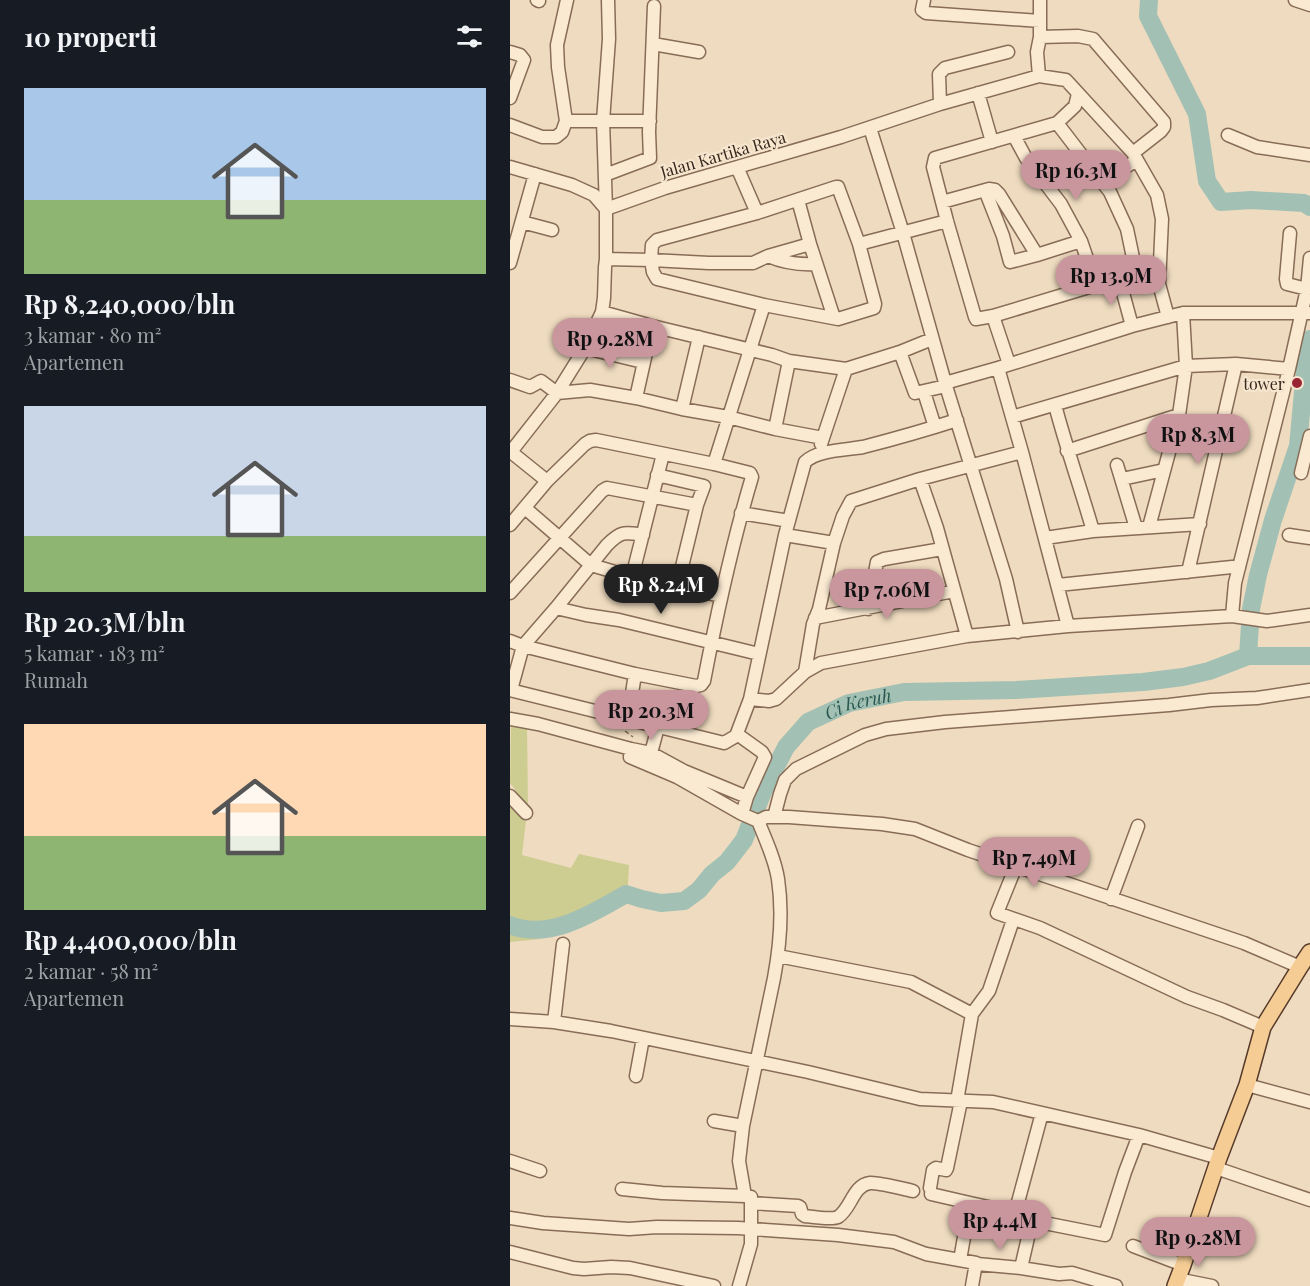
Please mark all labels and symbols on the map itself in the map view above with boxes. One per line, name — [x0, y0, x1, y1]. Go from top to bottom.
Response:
street label: Jalan Kartika Raya — [657, 126, 788, 182]
pin: Rp 16.3M — [1014, 150, 1138, 201]
pin: Rp 13.9M — [1049, 255, 1173, 306]
pin: Rp 9.28M — [548, 318, 672, 369]
place label: tower — [1243, 373, 1285, 394]
marker: tower — [1290, 376, 1304, 390]
pin: Rp 8.3M — [1143, 414, 1253, 465]
pin: Rp 8.24M — [599, 564, 723, 615]
pin: Rp 7.06M — [825, 569, 949, 620]
water label: Ci Keruh — [820, 683, 893, 725]
pin: Rp 20.3M — [589, 690, 713, 741]
pin: Rp 7.49M — [972, 837, 1096, 888]
pin: Rp 4.4M — [945, 1200, 1055, 1251]
pin: Rp 9.28M — [1136, 1217, 1260, 1268]

